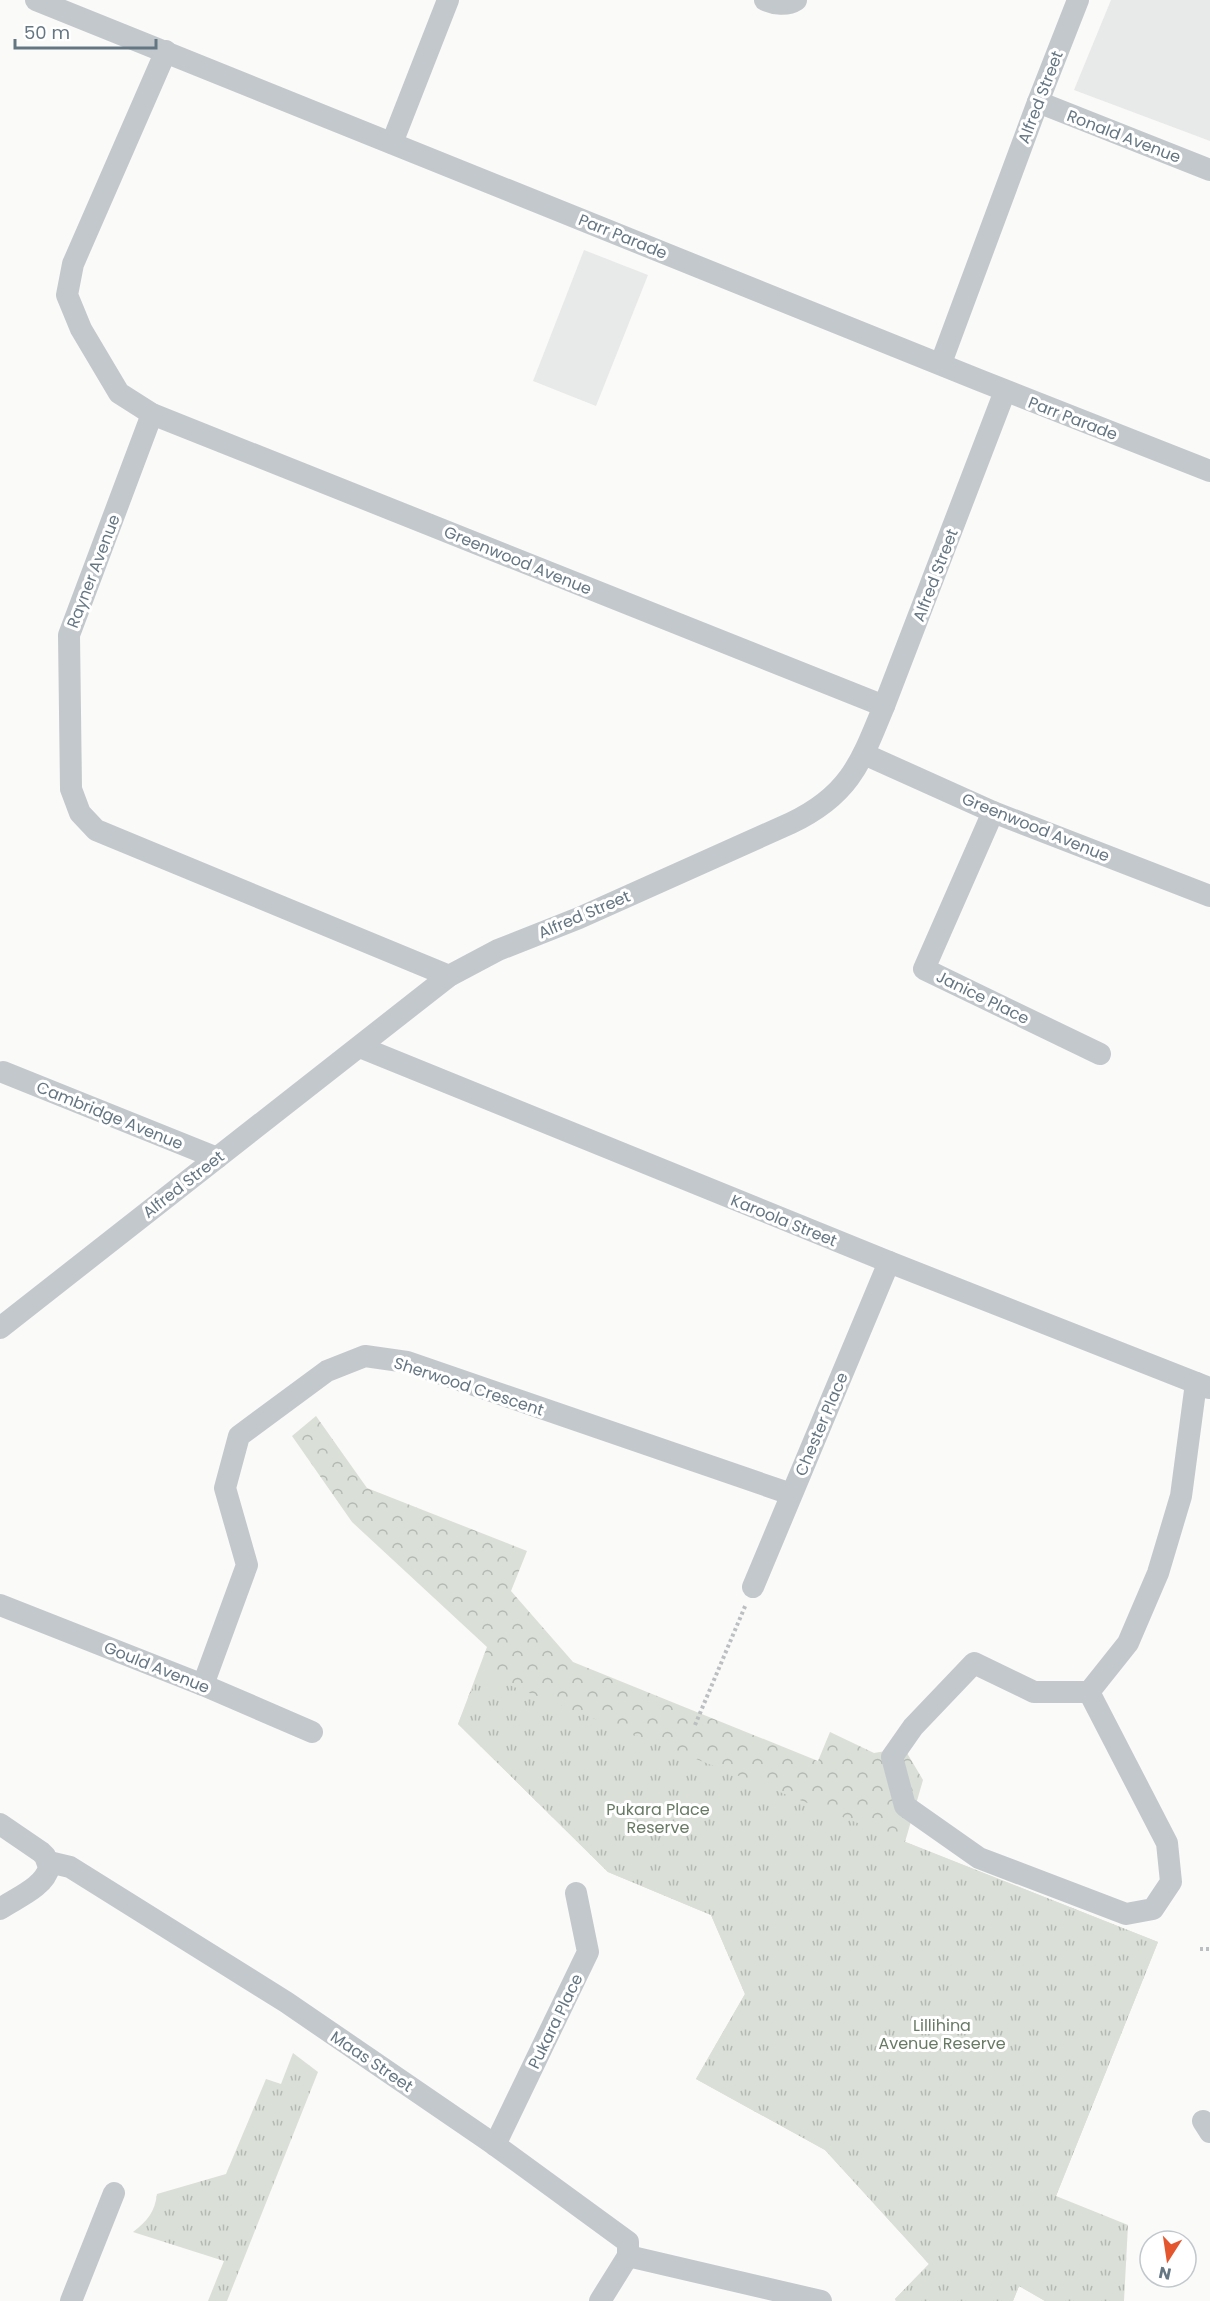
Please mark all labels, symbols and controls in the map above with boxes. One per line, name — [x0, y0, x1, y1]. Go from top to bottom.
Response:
scale bar — [15, 12, 156, 50]
text: 50 m — [24, 20, 70, 45]
street label: Alfred Street — [1012, 47, 1069, 147]
street label: Ronald Avenue — [1064, 104, 1184, 169]
street label: Parr Parade — [575, 208, 671, 265]
street label: Parr Parade — [1025, 391, 1121, 446]
street label: Rayner Avenue — [61, 511, 126, 631]
street label: Greenwood Avenue — [441, 520, 595, 601]
street label: Alfred Street — [907, 525, 964, 625]
street label: Greenwood Avenue — [959, 787, 1113, 868]
street label: Alfred Street — [535, 885, 634, 944]
street label: Janice Place — [932, 965, 1033, 1030]
street label: Cambridge Avenue — [33, 1076, 187, 1155]
street label: Alfred Street — [138, 1145, 229, 1224]
street label: Karoola Street — [727, 1189, 841, 1252]
street label: Sherwood Crescent — [391, 1351, 547, 1422]
street label: Chester Place — [789, 1369, 854, 1480]
street label: Gould Avenue — [101, 1636, 213, 1699]
park label: Pukara Place Reserve — [606, 1798, 710, 1839]
street label: Pukara Place — [522, 1970, 588, 2073]
park label: Lillihina Avenue Reserve — [878, 2014, 1006, 2055]
street label: Maas Street — [326, 2025, 418, 2098]
north arrow — [1138, 2229, 1198, 2289]
text: N — [1157, 2261, 1173, 2286]

